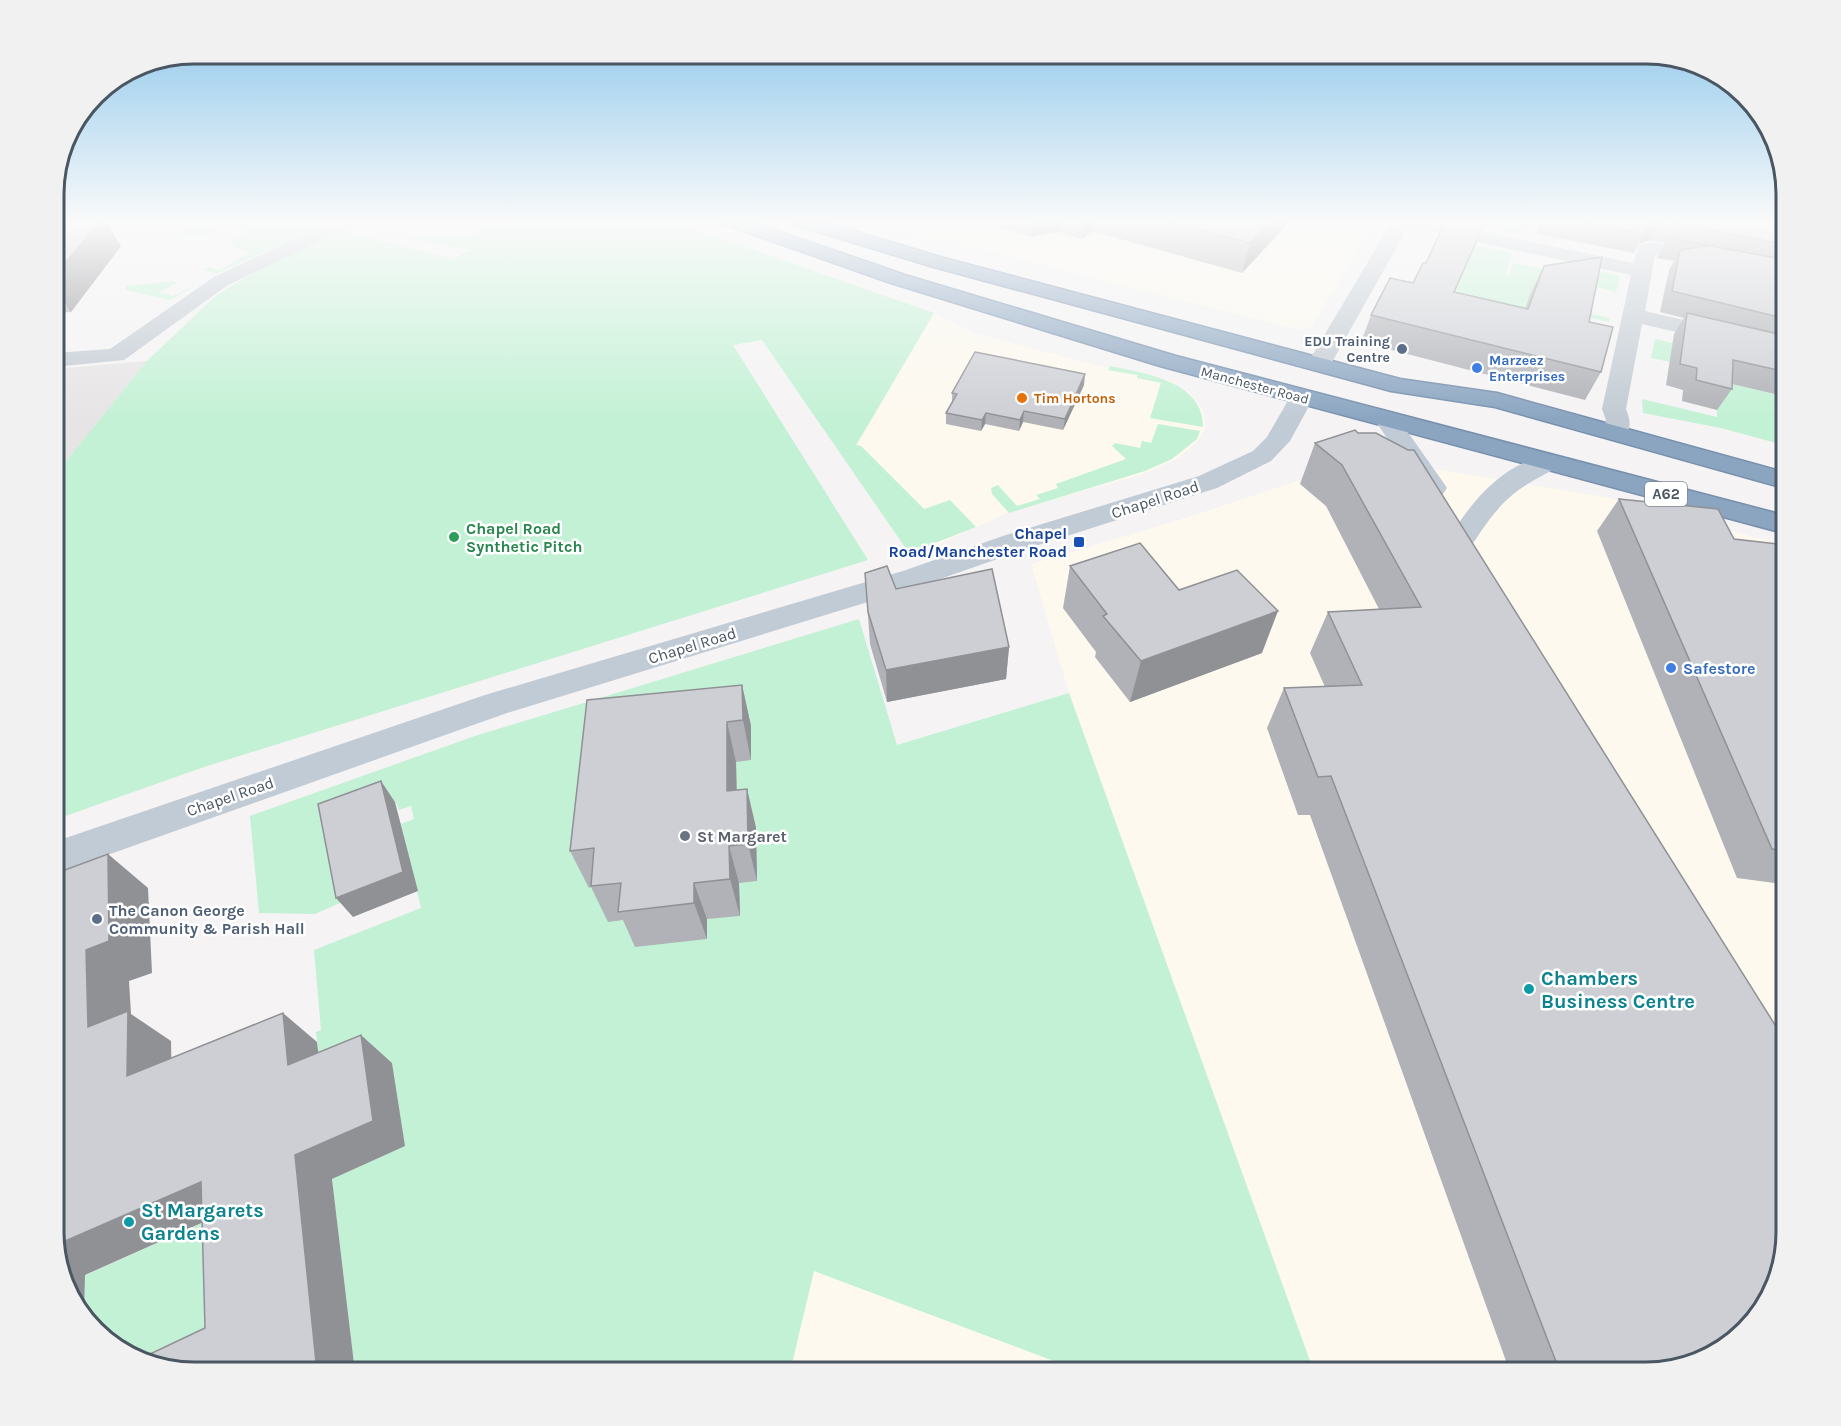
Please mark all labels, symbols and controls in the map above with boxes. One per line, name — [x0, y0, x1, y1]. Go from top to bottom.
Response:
place label: EDU Training Centre — [1304, 333, 1390, 366]
marker: EDU Training Centre — [1395, 342, 1409, 356]
place label: Marzeez Enterprises — [1489, 352, 1565, 385]
marker: Marzeez Enterprises — [1470, 361, 1484, 375]
street label: Manchester Road — [1199, 363, 1311, 408]
place label: Tim Hortons — [1034, 390, 1116, 407]
marker: Tim Hortons — [1015, 391, 1029, 405]
street label: Chapel Road — [1109, 476, 1201, 523]
road number: A62 — [1645, 482, 1687, 506]
place label: Chapel Road Synthetic Pitch — [466, 519, 582, 556]
place label: Chapel Road/Manchester Road — [889, 524, 1067, 561]
marker: Chapel Road Synthetic Pitch — [447, 530, 461, 544]
marker: Chapel Road/Manchester Road — [1072, 535, 1086, 549]
street label: Chapel Road — [646, 623, 738, 668]
place label: Safestore — [1683, 659, 1756, 678]
marker: Safestore — [1664, 661, 1678, 675]
street label: Chapel Road — [184, 773, 276, 820]
place label: St Margaret — [697, 827, 787, 846]
marker: St Margaret — [678, 829, 692, 843]
place label: The Canon George Community & Parish Hall — [109, 901, 305, 938]
marker: The Canon George Community & Parish Hall — [90, 912, 104, 926]
place label: Chambers Business Centre — [1541, 967, 1695, 1013]
marker: Chambers Business Centre — [1522, 982, 1536, 996]
place label: St Margarets Gardens — [141, 1199, 264, 1245]
marker: St Margarets Gardens — [122, 1215, 136, 1229]

